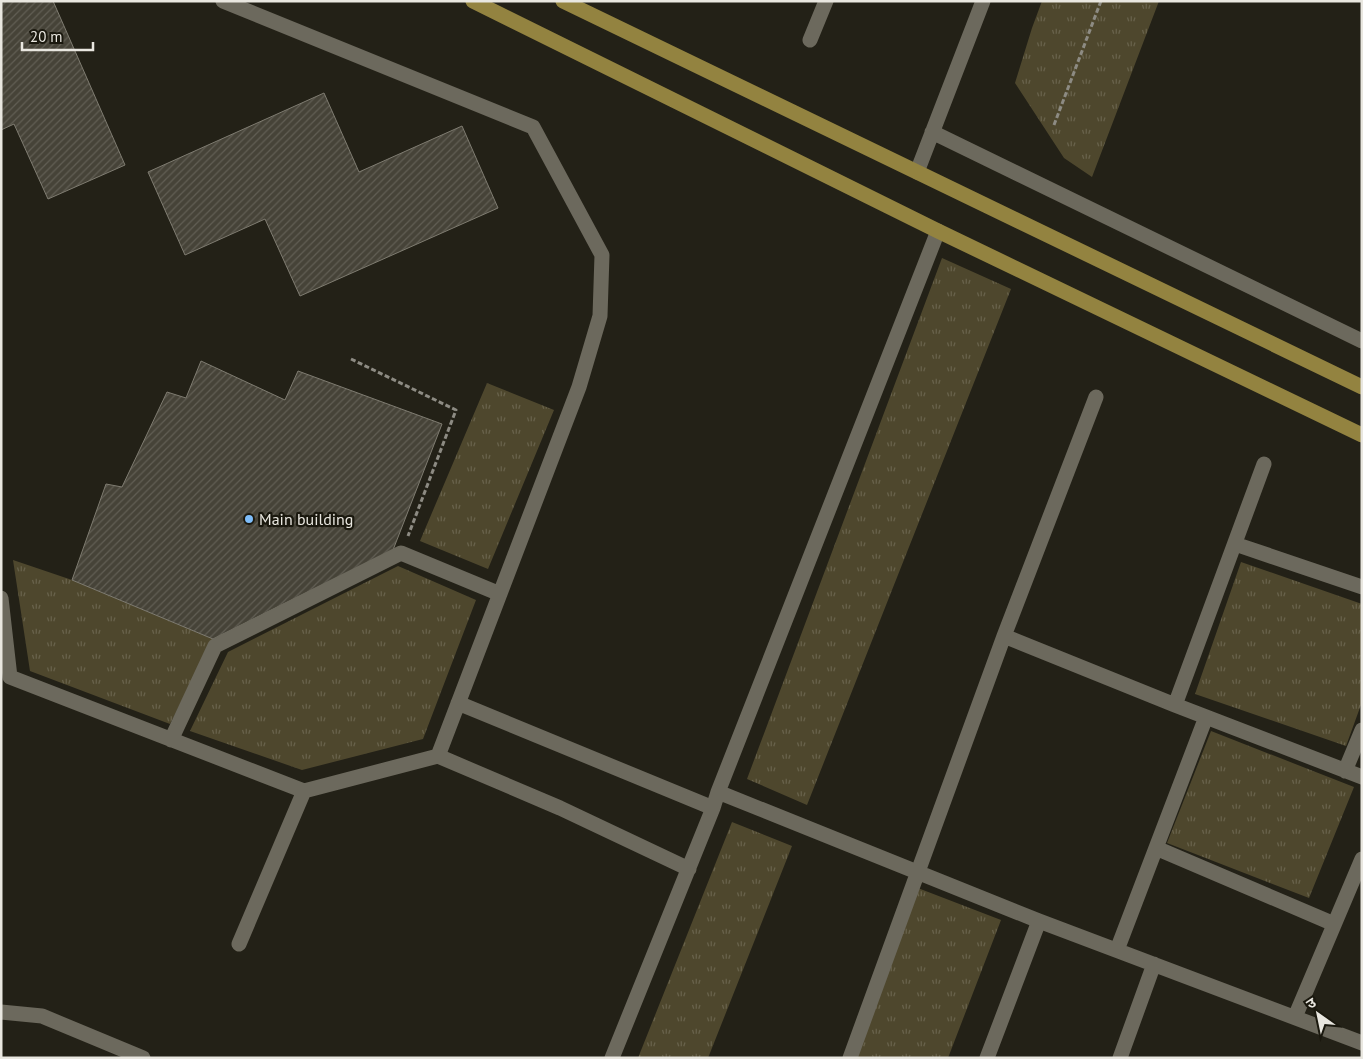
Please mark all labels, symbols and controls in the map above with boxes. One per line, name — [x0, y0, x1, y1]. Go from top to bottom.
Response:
scale bar — [22, 20, 94, 52]
text: 20 m — [30, 27, 63, 46]
place label: Main building — [259, 509, 353, 529]
marker: Main building — [243, 513, 255, 525]
north arrow — [1293, 989, 1343, 1039]
text: उ — [1303, 993, 1320, 1013]

